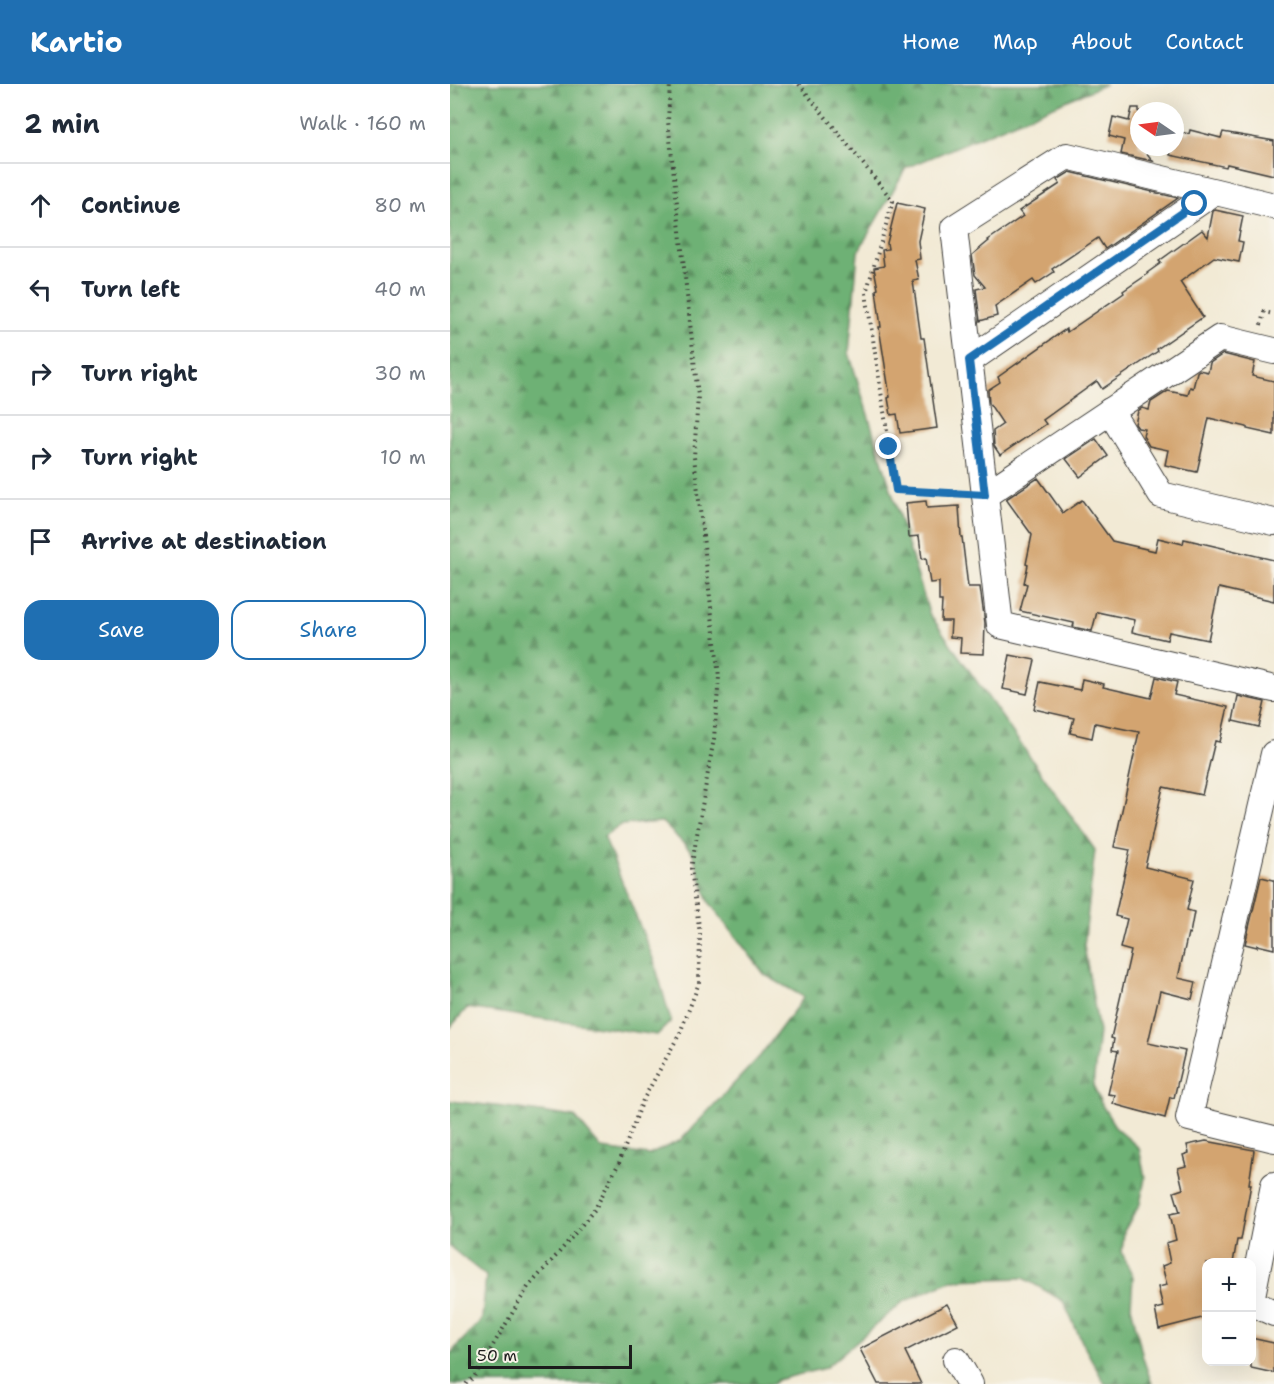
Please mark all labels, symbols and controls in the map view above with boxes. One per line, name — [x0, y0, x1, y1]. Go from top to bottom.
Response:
text: Kartio — [30, 23, 123, 61]
text: Home — [902, 28, 960, 56]
text: Map — [993, 28, 1038, 56]
text: About — [1071, 28, 1132, 56]
text: Contact — [1165, 28, 1244, 56]
north arrow — [1130, 102, 1184, 156]
text: 2 min — [24, 106, 100, 141]
text: Walk · 160 m — [299, 110, 426, 136]
icon: ahead — [24, 189, 57, 222]
route start — [1181, 190, 1207, 216]
text: Continue — [81, 191, 181, 220]
text: 80 m — [374, 192, 426, 218]
icon: left — [24, 273, 57, 306]
text: Turn left — [81, 275, 180, 304]
text: 40 m — [374, 276, 426, 302]
icon: right — [24, 357, 57, 390]
text: Turn right — [81, 359, 198, 388]
text: 30 m — [374, 360, 426, 386]
route end — [875, 433, 901, 459]
icon: right — [24, 441, 57, 474]
text: Turn right — [81, 443, 198, 472]
text: 10 m — [380, 444, 426, 470]
icon: arrive — [24, 525, 57, 558]
text: Arrive at destination — [81, 527, 327, 556]
button: Save — [24, 600, 219, 660]
button: Share — [231, 600, 426, 660]
map controls — [1202, 1258, 1256, 1366]
button: + — [1202, 1258, 1256, 1312]
button: − — [1202, 1312, 1256, 1366]
scale bar — [468, 1342, 632, 1370]
text: 50 m — [477, 1345, 517, 1366]

